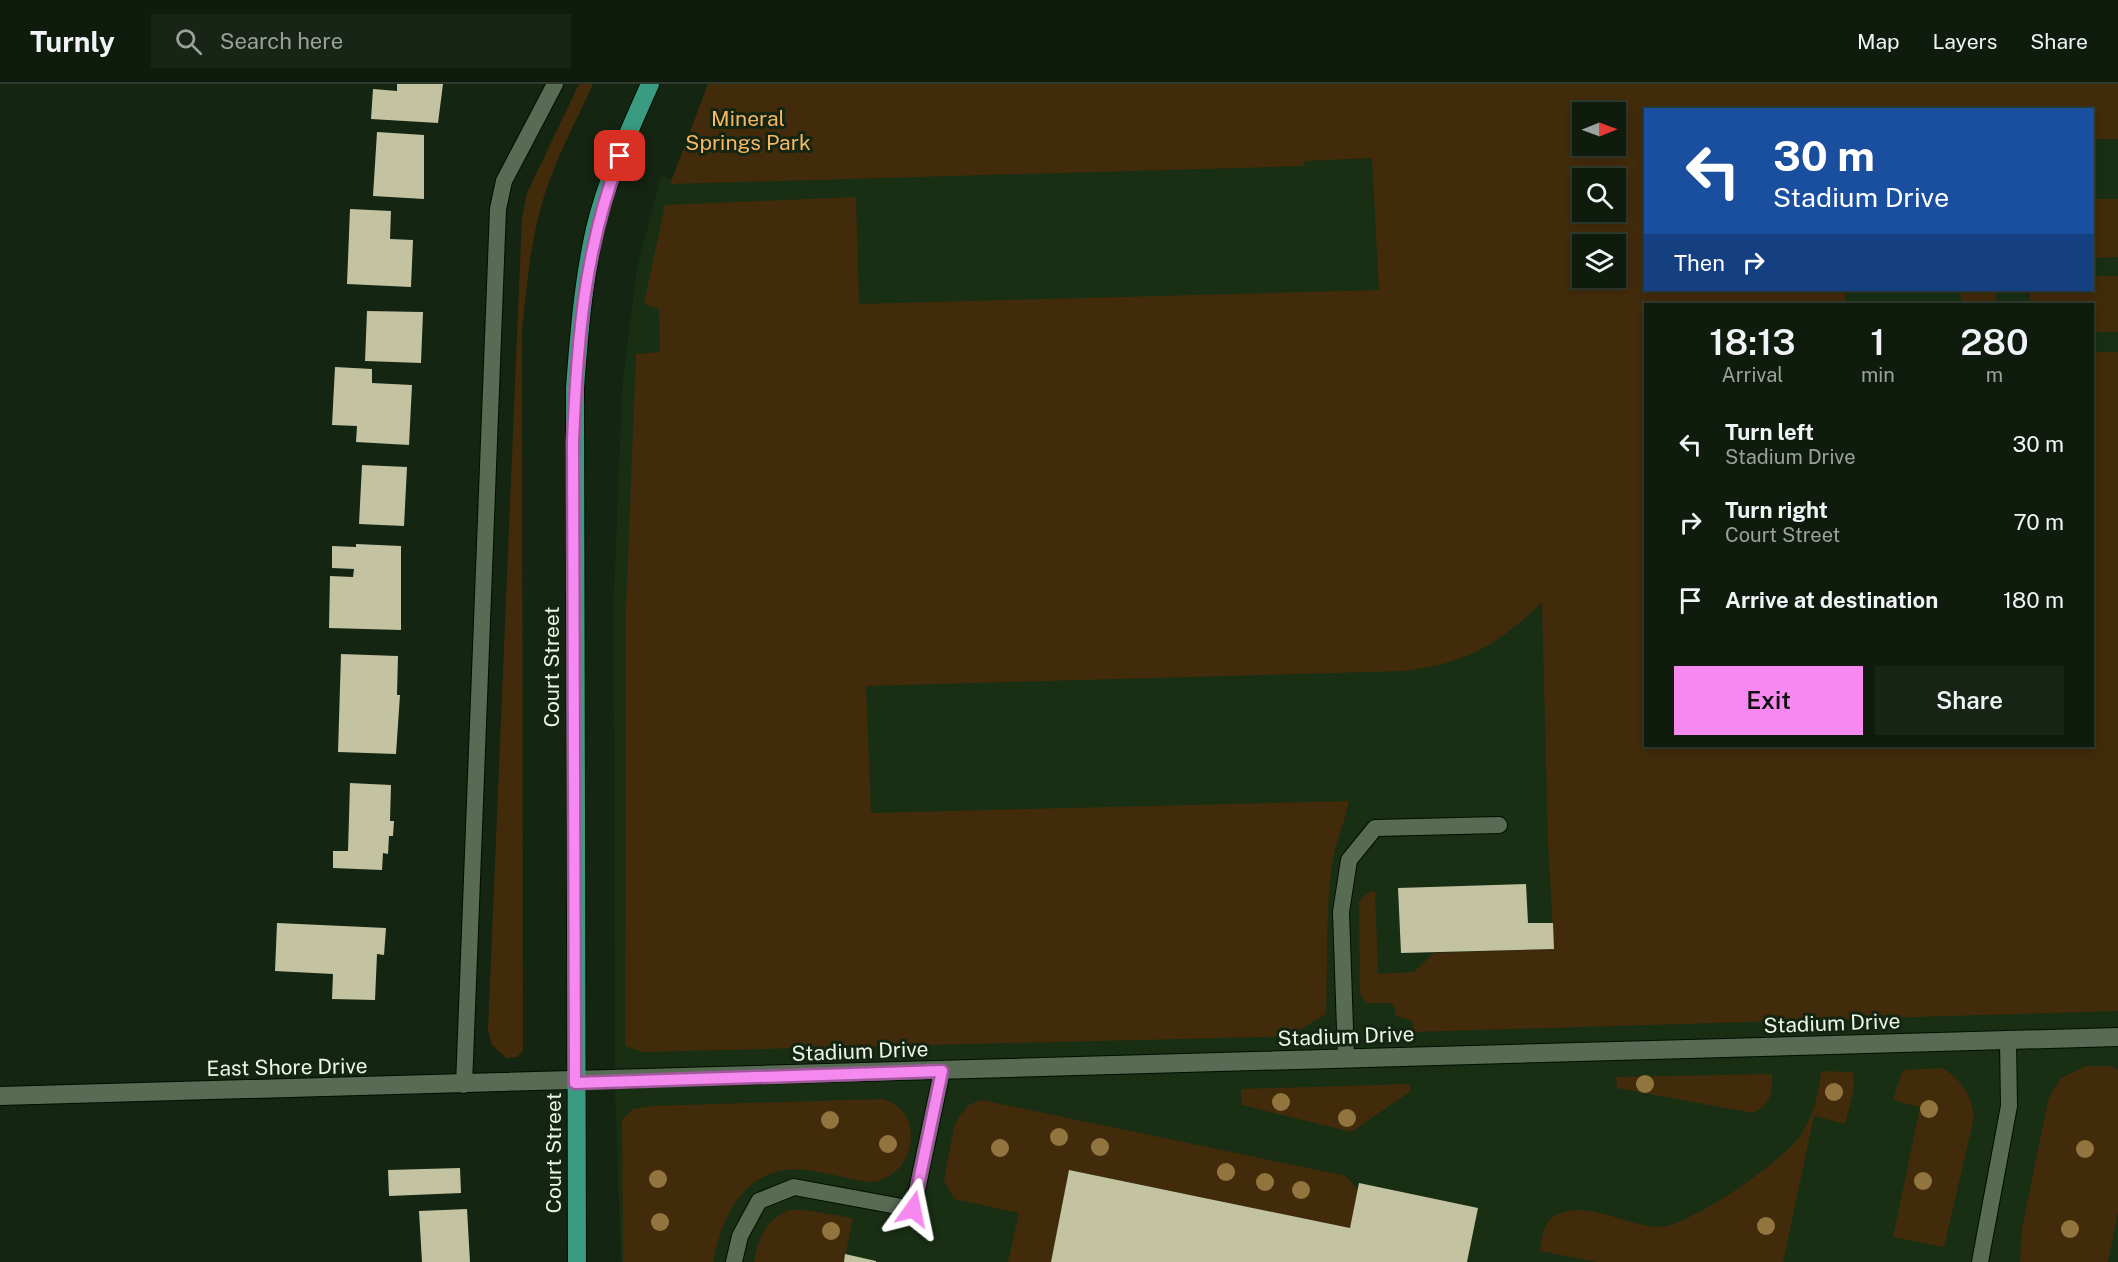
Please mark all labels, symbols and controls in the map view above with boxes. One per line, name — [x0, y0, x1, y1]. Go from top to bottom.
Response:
search box — [151, 14, 571, 68]
text: Turnly — [30, 25, 115, 58]
icon: search — [172, 25, 205, 58]
text: Search here — [220, 28, 343, 54]
text: Map — [1857, 29, 1900, 54]
text: Layers — [1933, 29, 1997, 54]
text: Share — [2030, 29, 2088, 54]
north arrow — [1572, 102, 1626, 156]
map controls — [1572, 102, 1626, 288]
park label: Mineral Springs Park — [685, 106, 811, 155]
pin — [594, 130, 645, 181]
text: 30 m — [1773, 131, 1875, 180]
icon: left — [1674, 132, 1752, 210]
icon: arrive — [603, 139, 636, 172]
button: search — [1572, 168, 1626, 222]
text: Stadium Drive — [1773, 181, 1949, 213]
button: layers — [1572, 234, 1626, 288]
icon: right — [1737, 246, 1770, 279]
text: Then — [1674, 250, 1725, 276]
text: 18:13 — [1709, 321, 1796, 363]
text: 1 — [1870, 321, 1885, 363]
text: 280 — [1960, 321, 2029, 363]
text: Arrival — [1722, 363, 1783, 387]
text: min — [1861, 363, 1895, 387]
text: m — [1986, 363, 2003, 387]
text: Turn left — [1725, 419, 1814, 445]
icon: left — [1674, 428, 1707, 461]
text: 30 m — [2012, 431, 2064, 457]
text: Stadium Drive — [1725, 445, 1856, 469]
text: Turn right — [1725, 497, 1828, 523]
icon: right — [1674, 506, 1707, 539]
text: 70 m — [2013, 509, 2064, 535]
text: Court Street — [1725, 523, 1840, 547]
icon: arrive — [1674, 584, 1707, 617]
text: Arrive at destination — [1725, 587, 1938, 613]
text: 180 m — [2003, 587, 2064, 613]
street label: Court Street — [539, 606, 564, 728]
button: Exit — [1674, 666, 1863, 735]
button: Share — [1875, 666, 2064, 735]
street label: Stadium Drive — [1763, 1008, 1901, 1038]
street label: Stadium Drive — [1277, 1021, 1415, 1051]
street label: Stadium Drive — [791, 1036, 929, 1066]
street label: East Shore Drive — [206, 1053, 368, 1081]
street label: Court Street — [541, 1092, 566, 1214]
position arrow — [881, 1177, 945, 1241]

